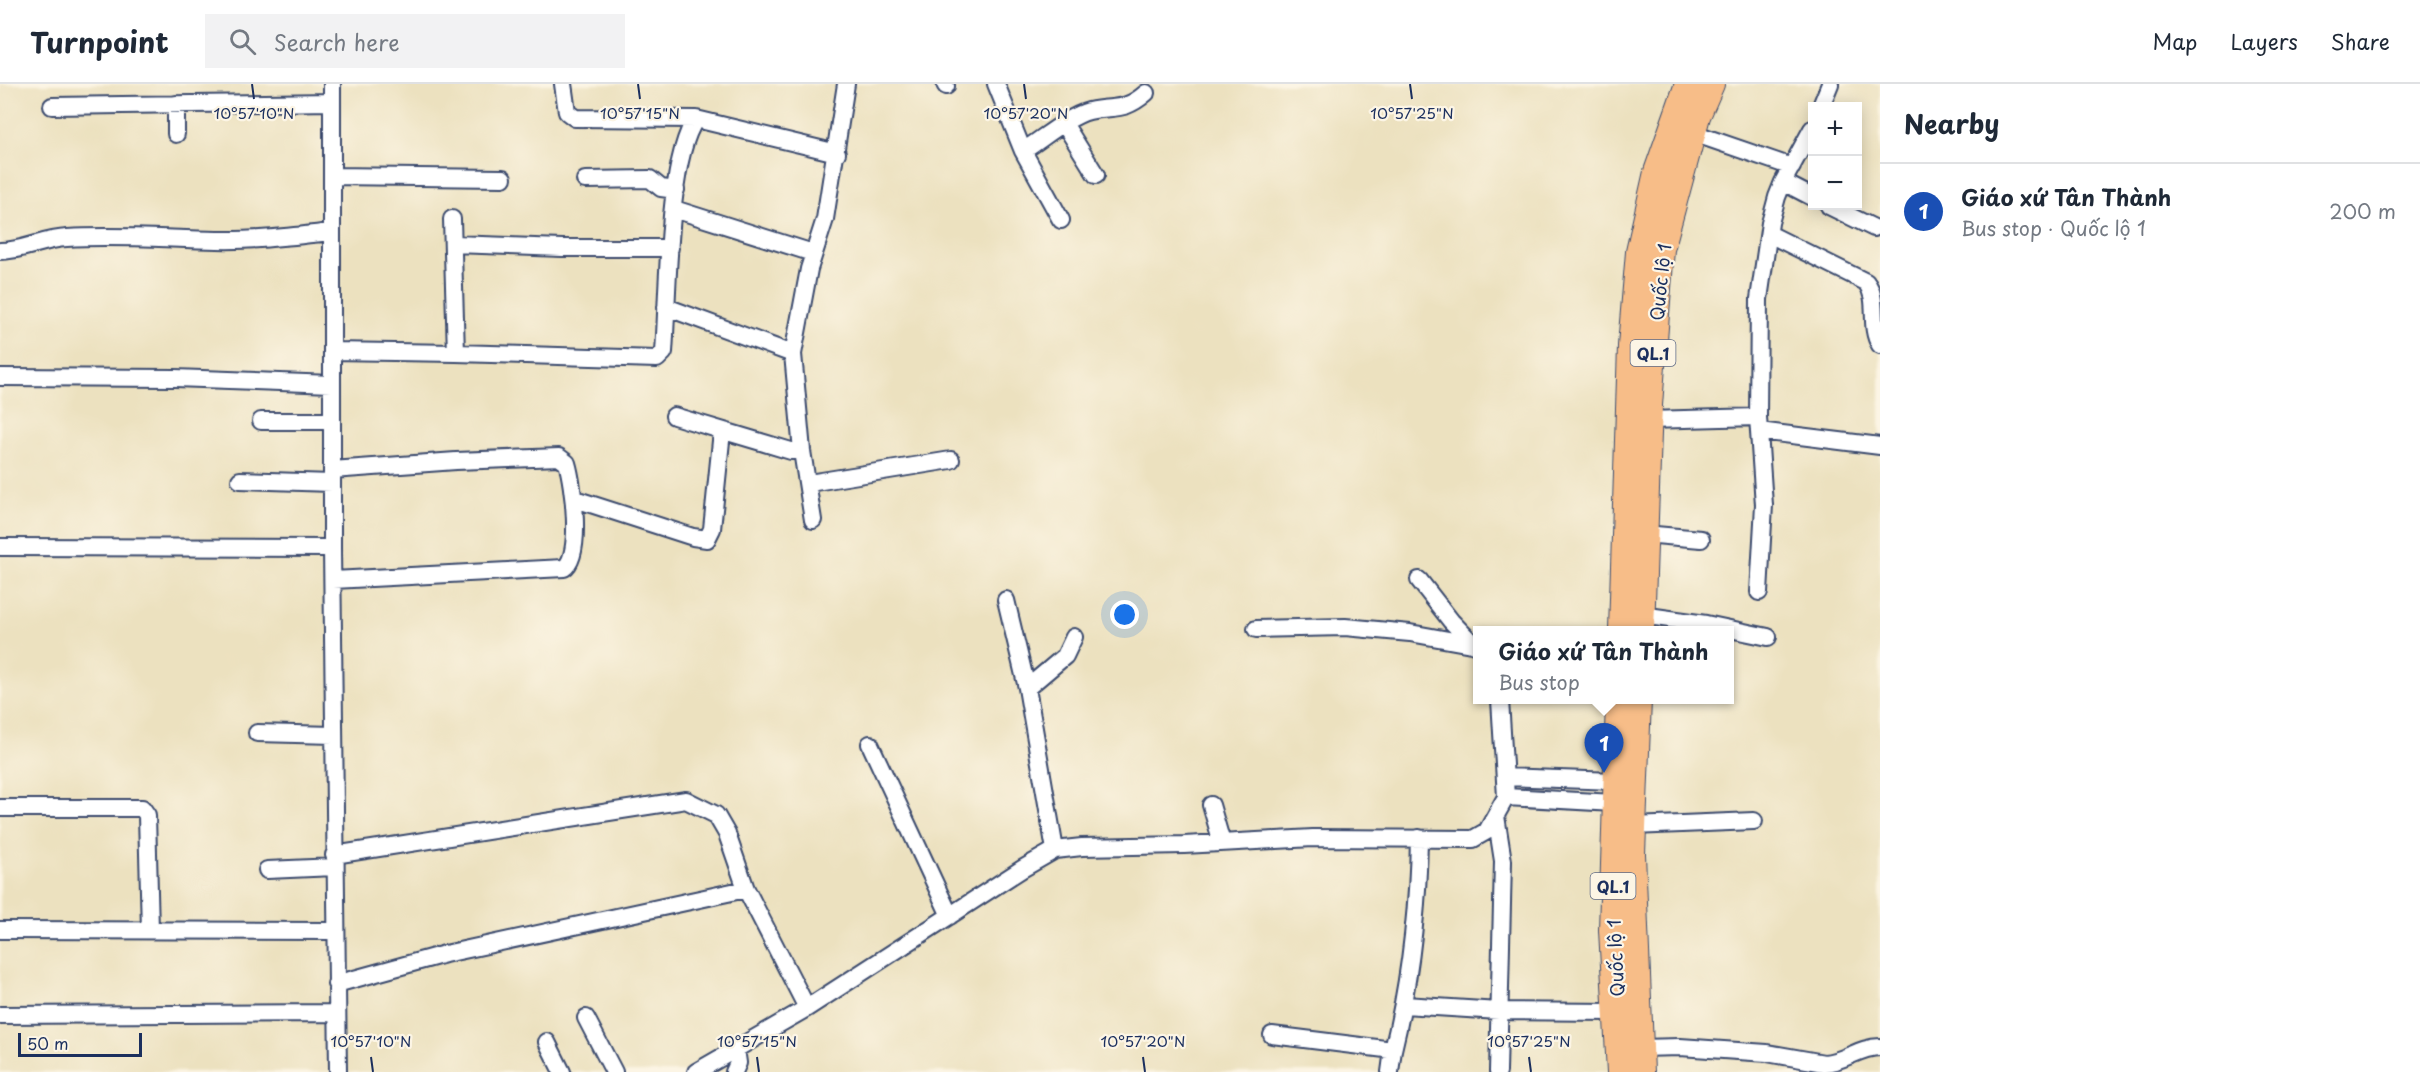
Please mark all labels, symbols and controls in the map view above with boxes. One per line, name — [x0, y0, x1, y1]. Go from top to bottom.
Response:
search box — [205, 14, 625, 68]
text: Turnpoint — [30, 20, 169, 63]
icon: search — [226, 25, 259, 58]
text: Search here — [274, 25, 400, 58]
text: Map — [2153, 25, 2197, 57]
text: Layers — [2230, 25, 2298, 57]
text: Share — [2331, 25, 2390, 57]
text: 10°57'10"N — [213, 101, 295, 124]
text: 10°57'15"N — [600, 101, 680, 124]
text: 10°57'20"N — [984, 101, 1068, 124]
text: 10°57'25"N — [1370, 101, 1454, 124]
map controls — [1808, 102, 1862, 210]
button: + — [1808, 102, 1862, 156]
text: Nearby — [1904, 104, 1999, 143]
button: − — [1808, 156, 1862, 210]
text: Giáo xứ Tân Thành — [1961, 180, 2171, 213]
text: 1 — [1919, 196, 1928, 226]
text: 200 m — [2329, 196, 2396, 226]
text: Bus stop · Quốc lộ 1 — [1961, 213, 2146, 243]
street label: Quốc lộ 1 — [1643, 242, 1677, 322]
road number: QL.1 — [1630, 340, 1676, 366]
your location — [1110, 600, 1139, 629]
popup — [1473, 626, 1734, 704]
text: Giáo xứ Tân Thành — [1498, 634, 1709, 667]
text: Bus stop — [1498, 667, 1580, 697]
pin: 1 — [1584, 724, 1624, 773]
road number: QL.1 — [1590, 873, 1636, 899]
street label: Quốc lộ 1 — [1599, 919, 1631, 997]
text: 10°57'10"N — [330, 1029, 412, 1052]
text: 10°57'15"N — [717, 1029, 797, 1052]
text: 10°57'20"N — [1101, 1029, 1185, 1052]
text: 10°57'25"N — [1487, 1029, 1571, 1052]
scale bar — [18, 1030, 142, 1058]
text: 50 m — [27, 1031, 68, 1055]

